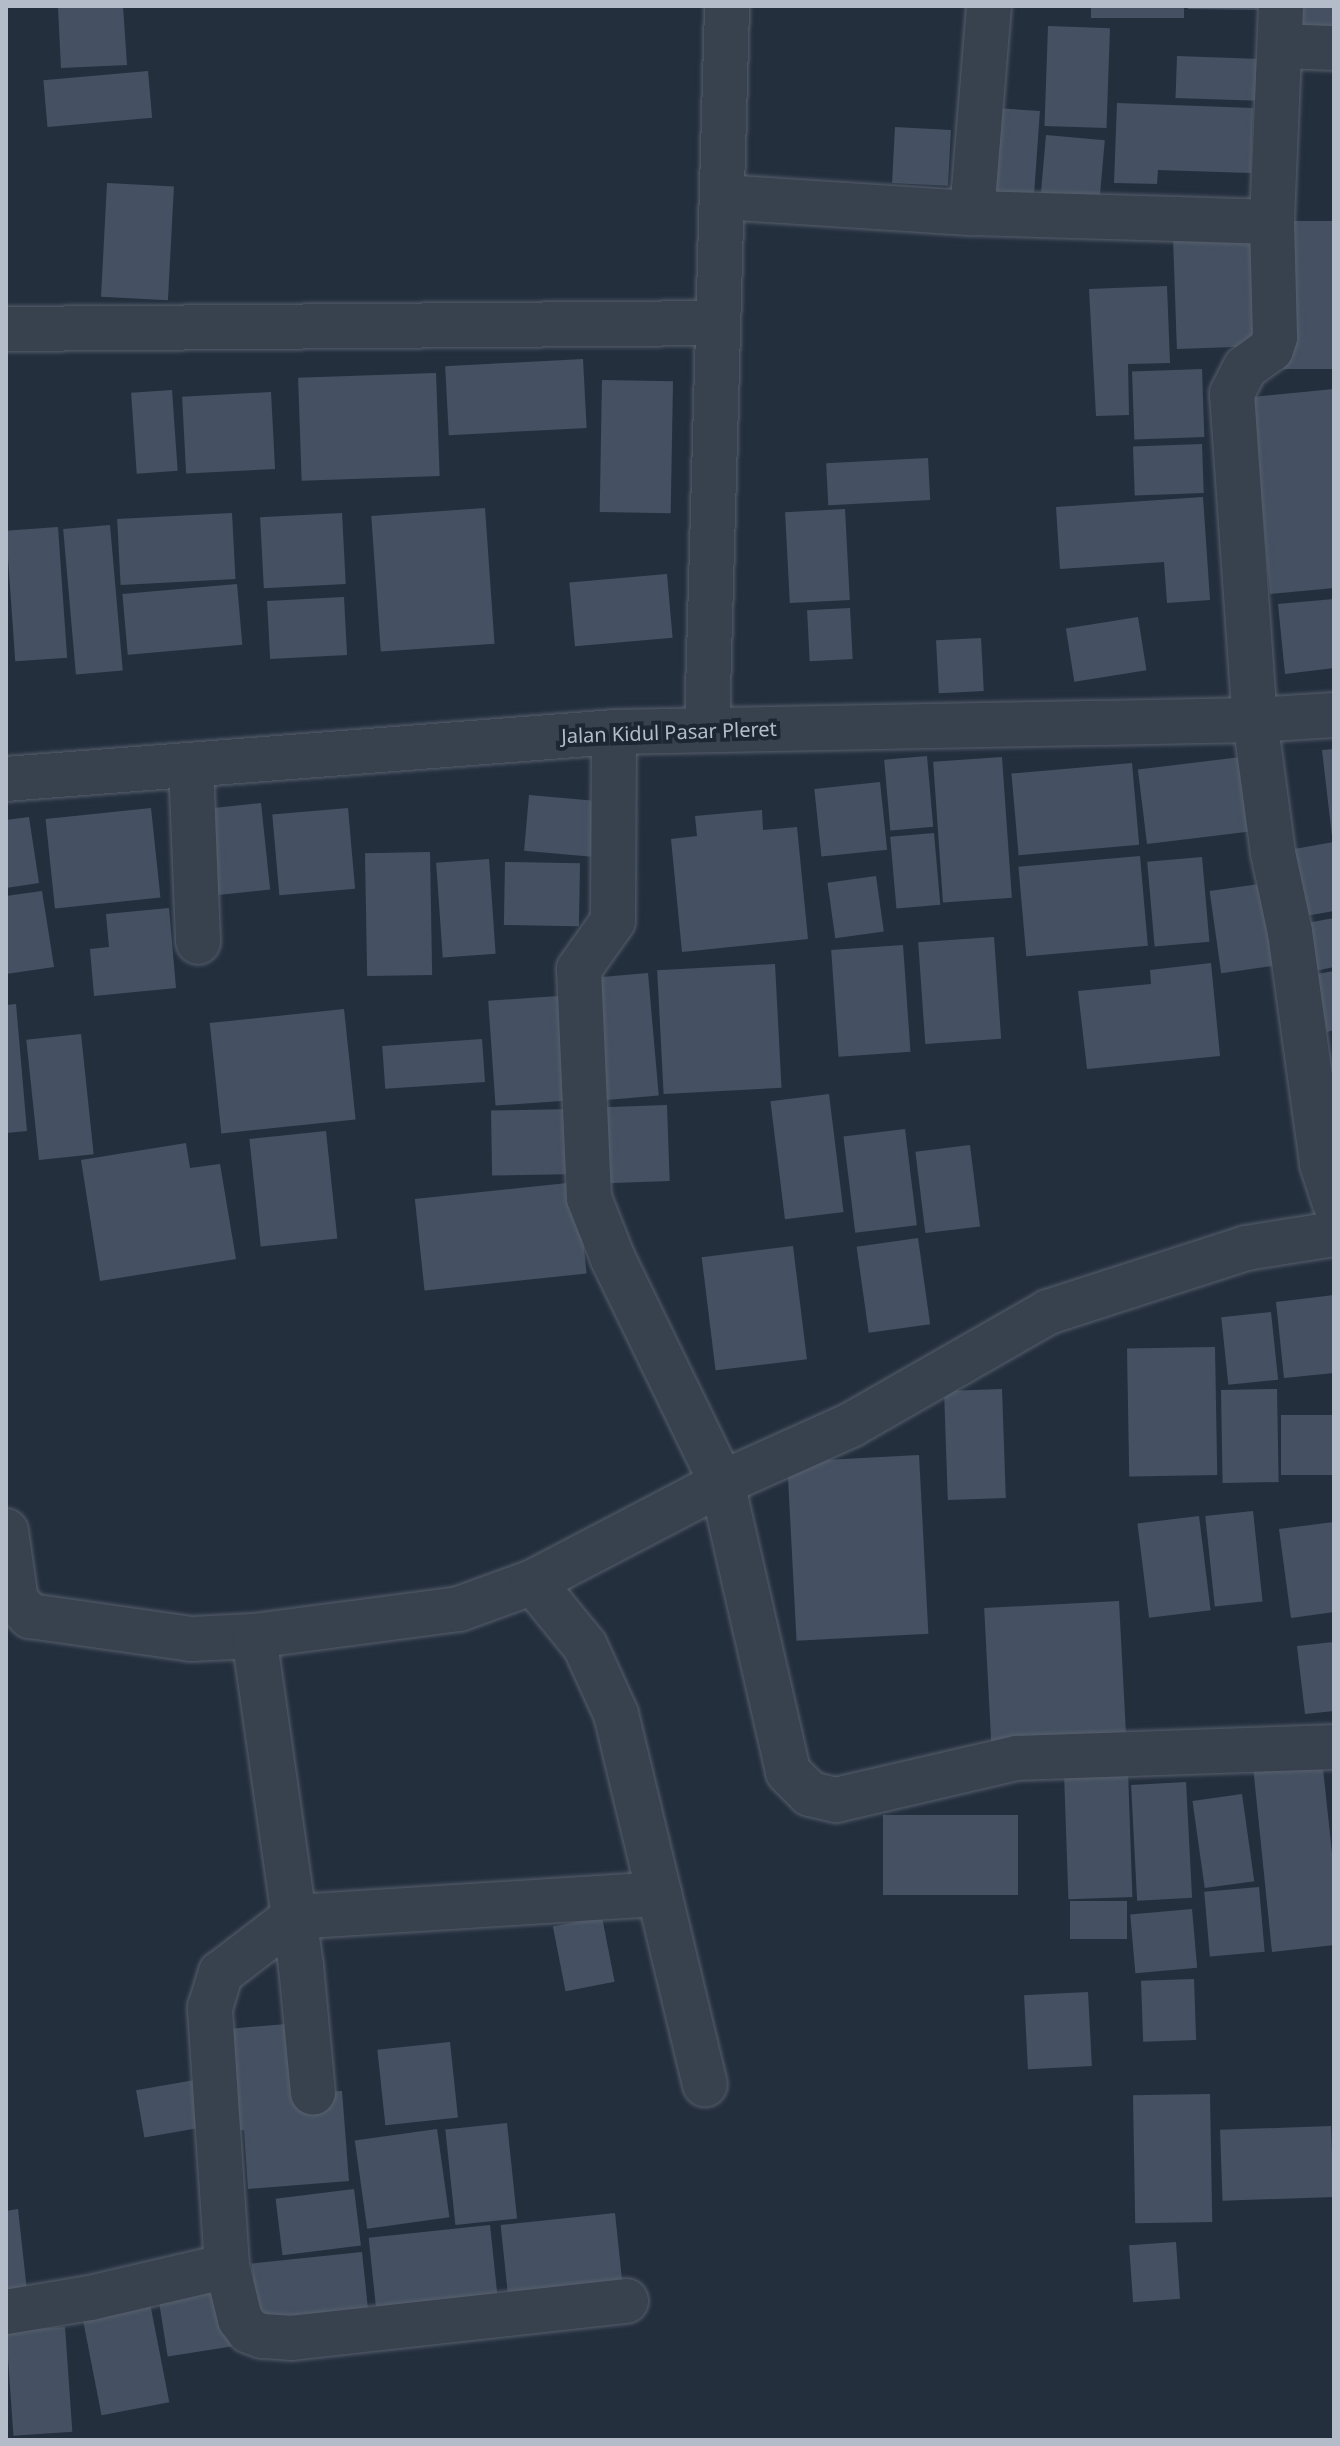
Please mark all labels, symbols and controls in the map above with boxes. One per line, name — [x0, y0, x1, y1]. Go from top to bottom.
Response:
street label: Jalan Kidul Pasar Pleret — [561, 716, 777, 748]

